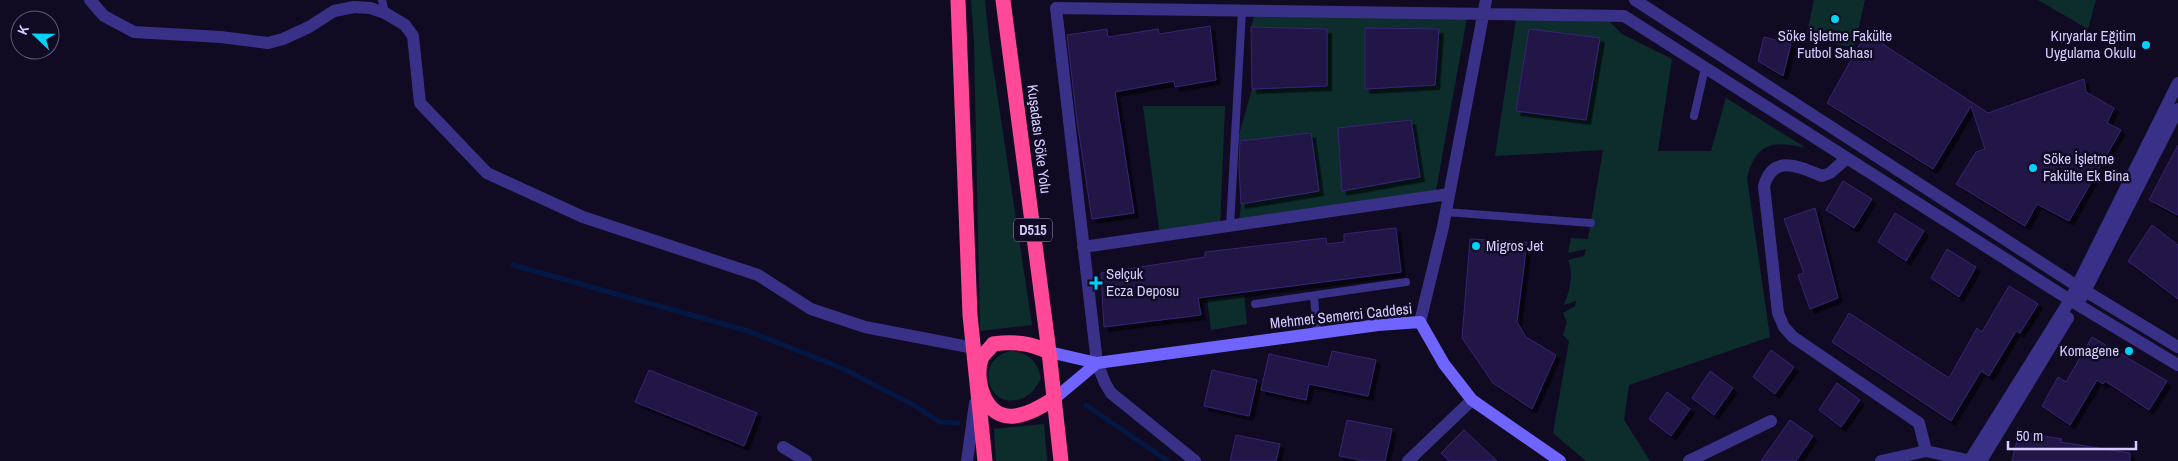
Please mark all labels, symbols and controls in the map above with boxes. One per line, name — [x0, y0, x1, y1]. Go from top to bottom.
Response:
north arrow — [10, 10, 60, 60]
marker: Söke İşletme Fakülte Futbol Sahası — [1829, 13, 1841, 25]
text: K — [13, 22, 33, 37]
place label: Söke İşletme Fakülte Futbol Sahası — [1778, 25, 1892, 63]
place label: Kıryarlar Eğitim Uygulama Okulu — [2045, 25, 2136, 63]
marker: Kıryarlar Eğitim Uygulama Okulu — [2140, 39, 2152, 51]
street label: Kuşadası Söke Yolu — [1022, 83, 1057, 195]
place label: Söke İşletme Fakülte Ek Bina — [2043, 148, 2129, 186]
marker: Söke İşletme Fakülte Ek Bina — [2027, 162, 2039, 174]
road number: D515 — [1014, 218, 1052, 242]
place label: Migros Jet — [1486, 235, 1544, 256]
marker: Migros Jet — [1470, 240, 1482, 252]
place label: Selçuk Ecza Deposu — [1106, 263, 1179, 301]
marker: Selçuk Ecza Deposu — [1090, 277, 1102, 289]
street label: Mehmet Semerci Caddesi — [1269, 298, 1413, 333]
place label: Komagene — [2060, 340, 2119, 361]
marker: Komagene — [2123, 345, 2135, 357]
scale bar — [2008, 418, 2136, 450]
text: 50 m — [2016, 425, 2043, 446]

